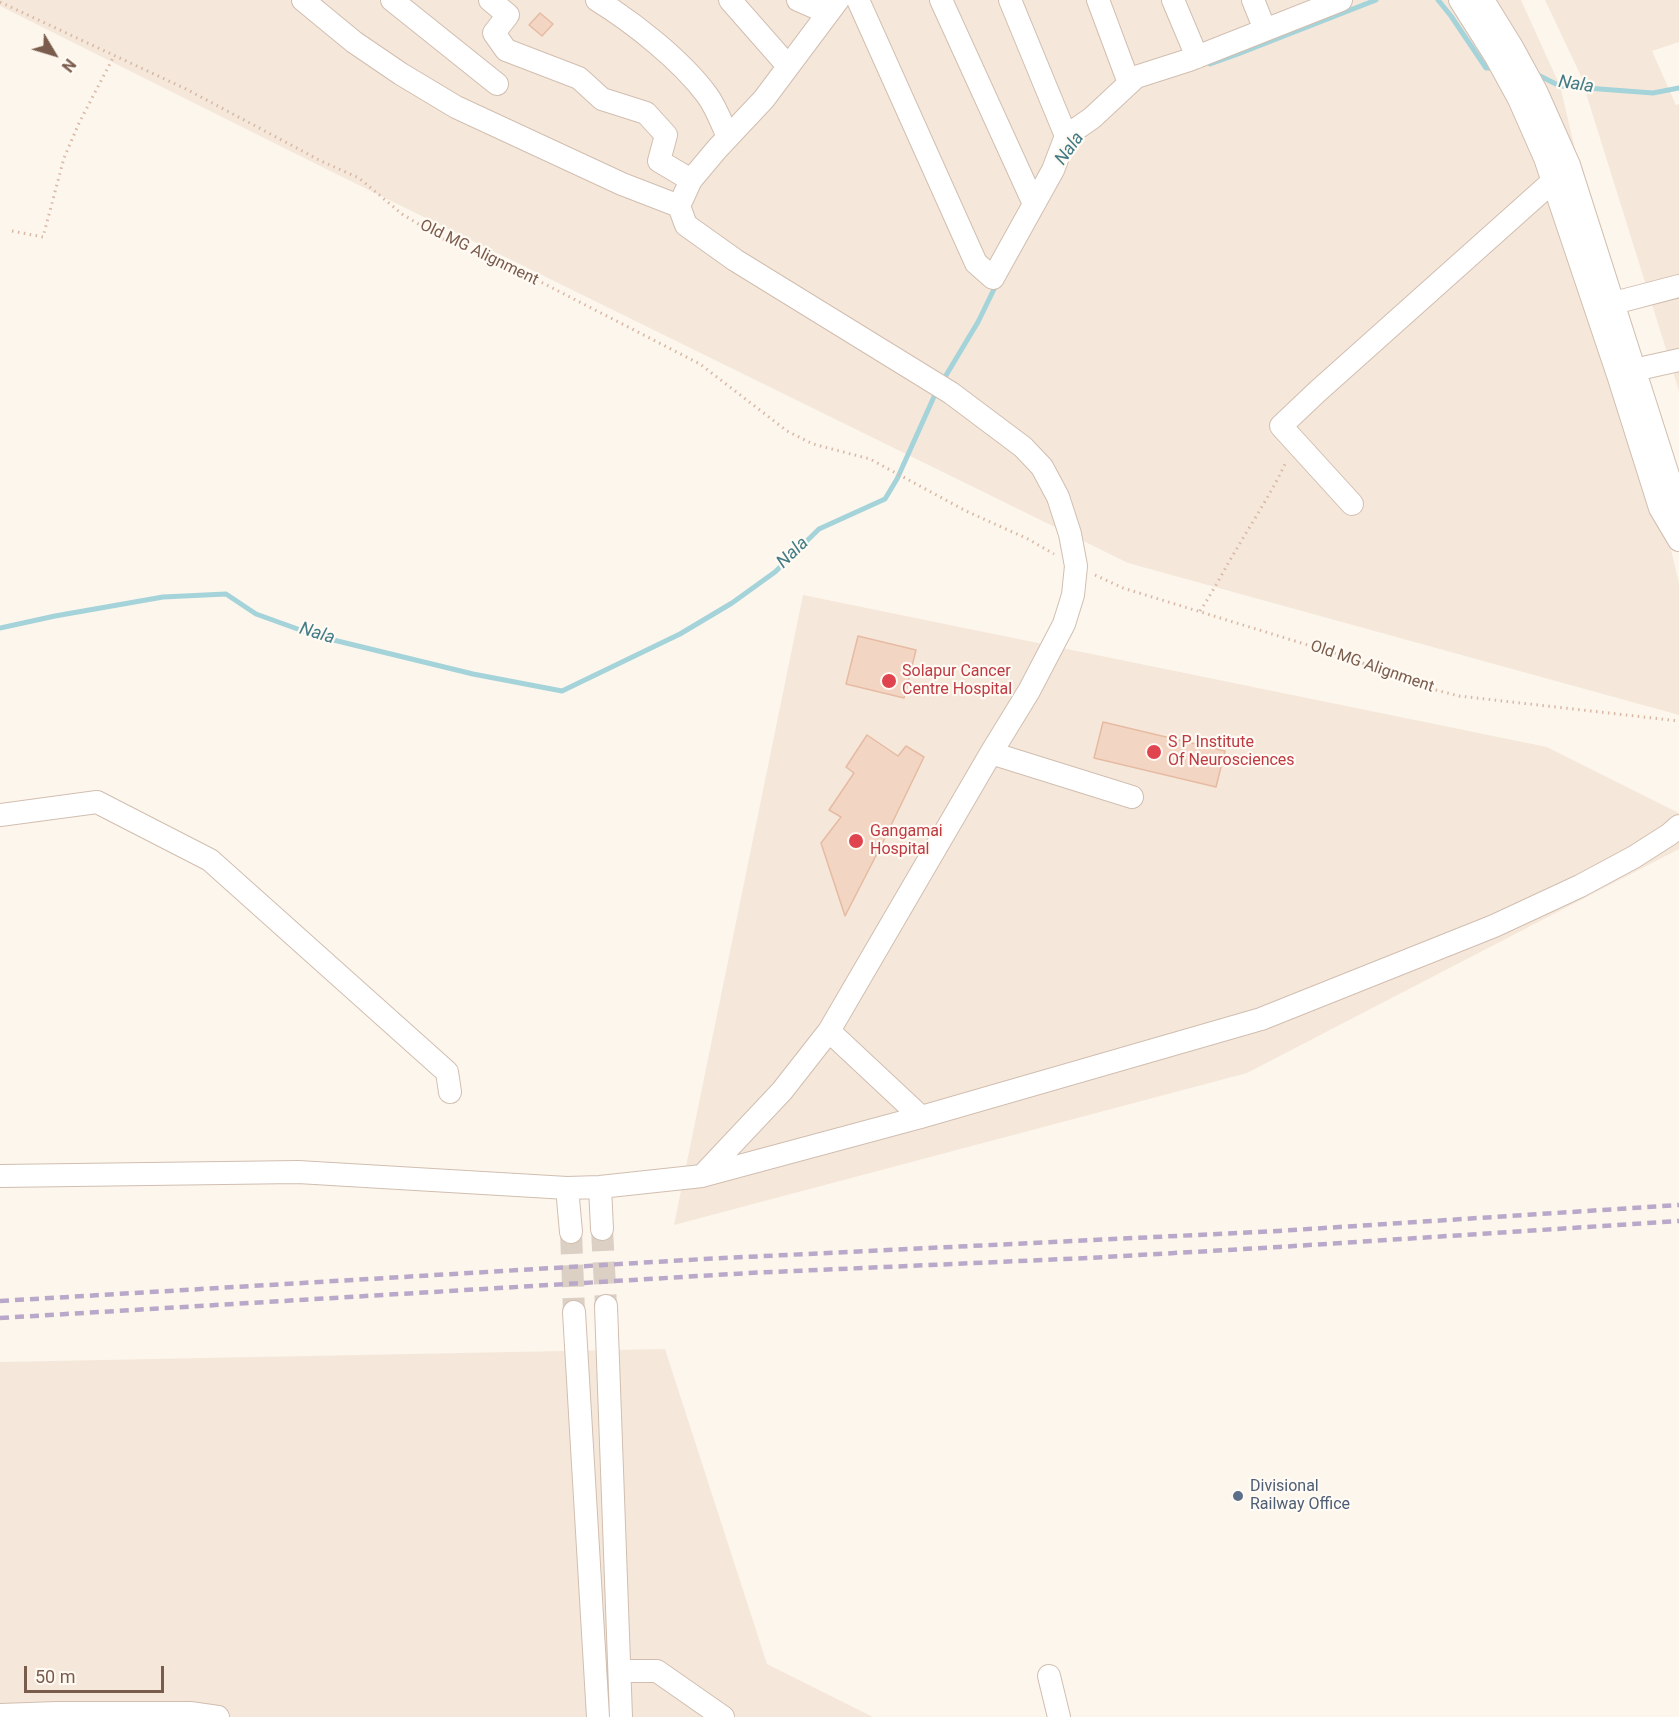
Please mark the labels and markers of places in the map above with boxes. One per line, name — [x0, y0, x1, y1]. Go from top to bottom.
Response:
place label: Solapur Cancer Centre Hospital — [902, 662, 1012, 700]
marker: Solapur Cancer Centre Hospital — [880, 672, 898, 690]
place label: S P Institute Of Neurosciences — [1168, 733, 1295, 771]
marker: S P Institute Of Neurosciences — [1145, 743, 1163, 761]
place label: Gangamai Hospital — [870, 822, 943, 860]
marker: Gangamai Hospital — [847, 832, 865, 850]
place label: Divisional Railway Office — [1250, 1477, 1350, 1515]
marker: Divisional Railway Office — [1231, 1489, 1245, 1503]

